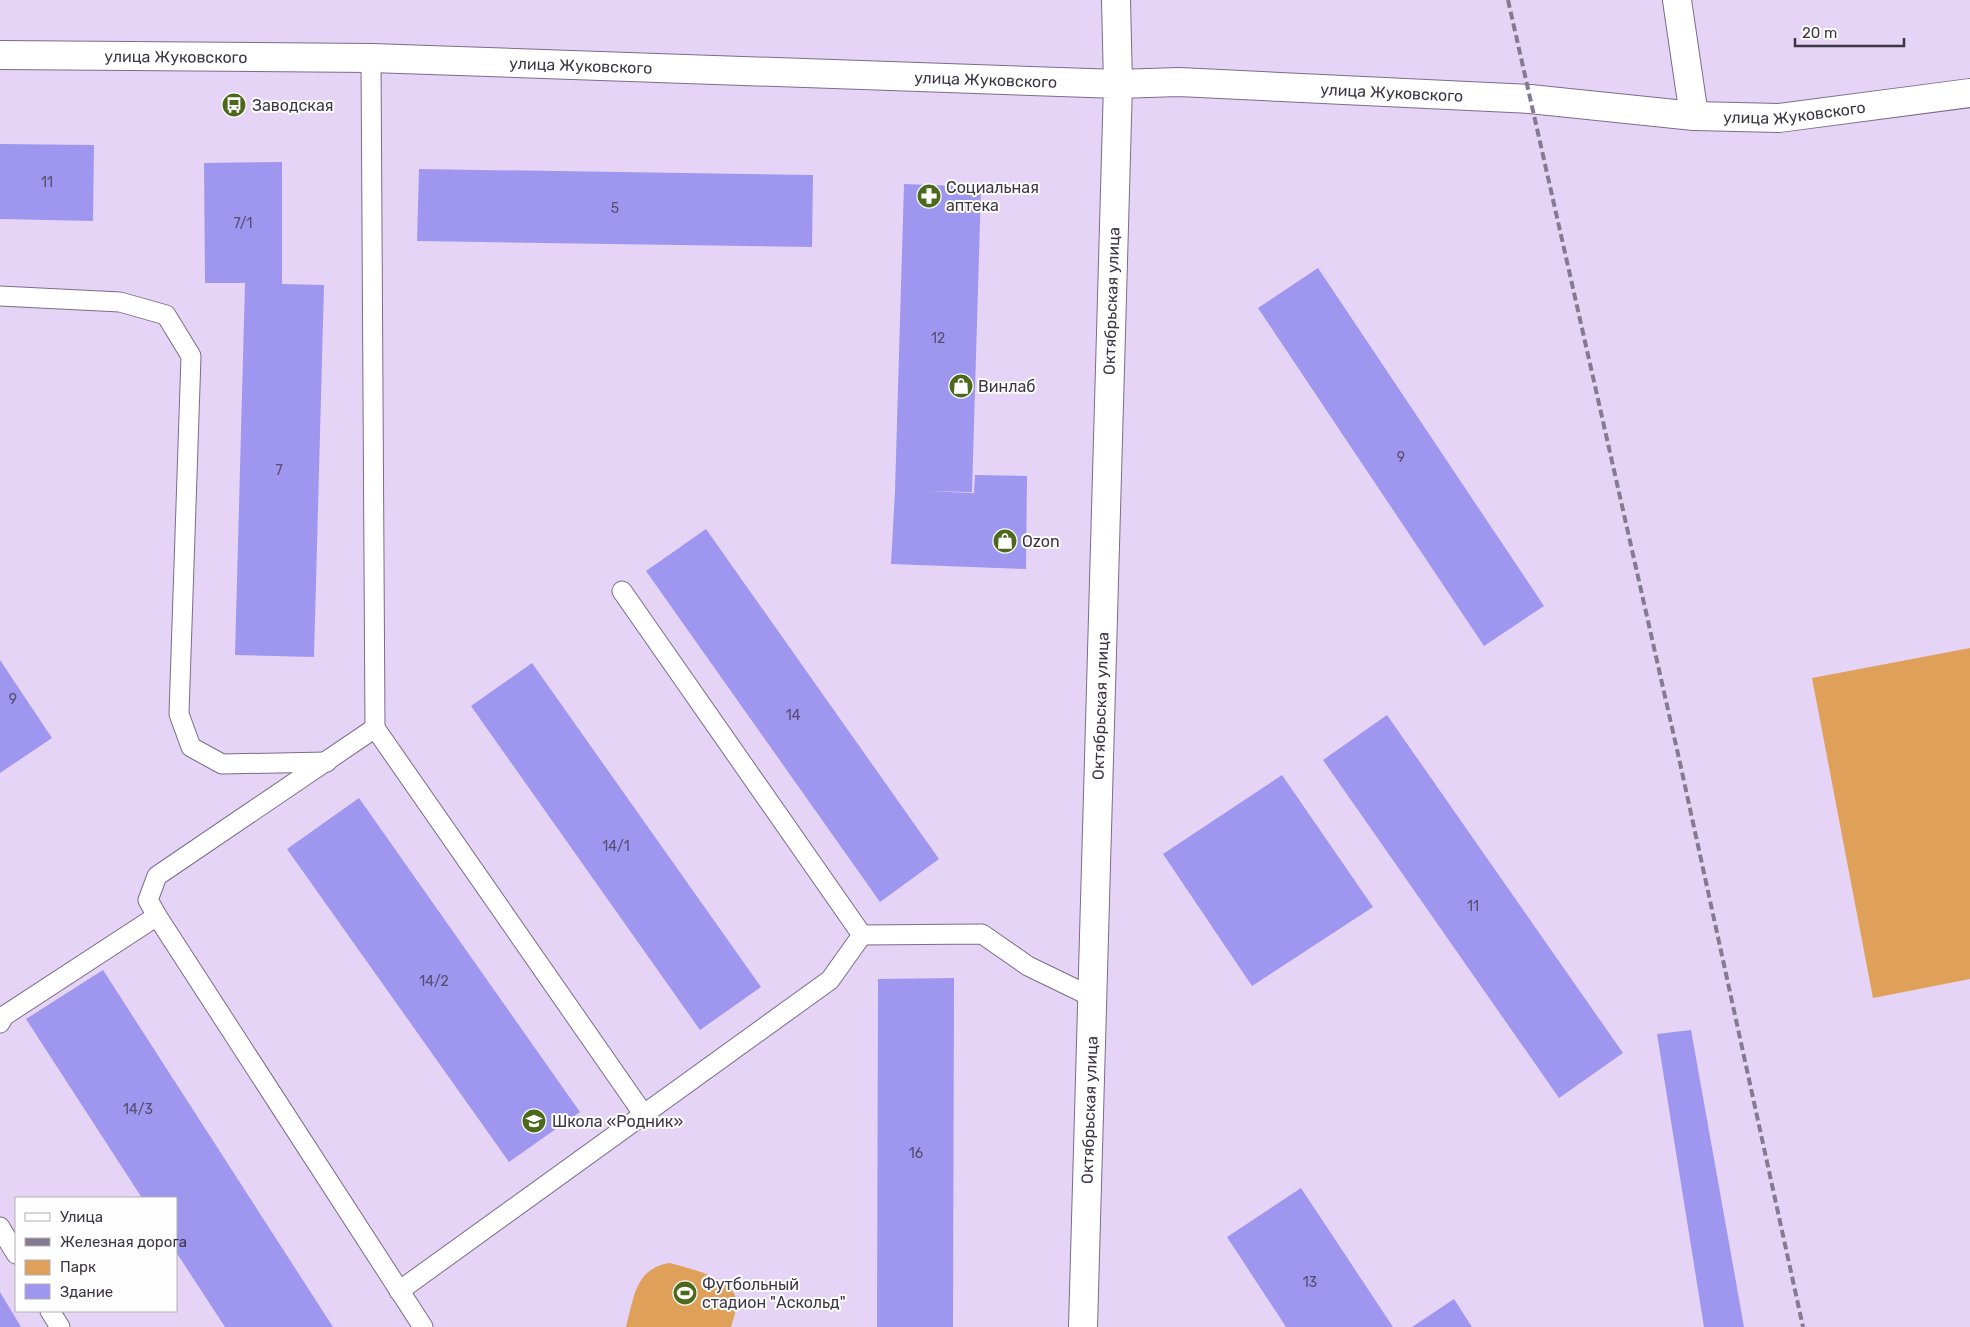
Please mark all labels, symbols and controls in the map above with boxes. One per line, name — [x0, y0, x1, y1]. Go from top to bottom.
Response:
scale bar — [1795, 15, 1904, 47]
text: 20 m — [1802, 24, 1837, 42]
street label: улица Жуковского — [104, 47, 248, 67]
street label: улица Жуковского — [509, 54, 653, 78]
street label: улица Жуковского — [914, 68, 1057, 92]
street label: улица Жуковского — [1320, 80, 1464, 106]
bus stop icon: Заводская — [221, 92, 247, 118]
place label: Заводская — [252, 96, 334, 115]
street label: улица Жуковского — [1723, 98, 1867, 129]
house number: 11 — [41, 174, 53, 191]
place label: Социальная аптека — [946, 178, 1039, 215]
pharmacy icon: Социальная аптека — [916, 183, 942, 209]
house number: 5 — [611, 200, 619, 217]
house number: 7/1 — [234, 215, 252, 232]
street label: Октябрьская улица — [1099, 227, 1124, 375]
house number: 12 — [931, 330, 945, 347]
shop icon: Винлаб — [948, 373, 974, 399]
place label: Винлаб — [978, 377, 1036, 396]
house number: 9 — [1397, 449, 1405, 466]
house number: 7 — [275, 462, 283, 479]
shop icon: Ozon — [992, 528, 1018, 554]
place label: Ozon — [1022, 532, 1060, 551]
street label: Октябрьская улица — [1088, 632, 1113, 780]
house number: 9 — [9, 691, 17, 708]
house number: 14 — [786, 707, 801, 724]
house number: 14/1 — [602, 838, 630, 855]
house number: 11 — [1467, 898, 1479, 915]
house number: 14/2 — [419, 973, 449, 990]
street label: Октябрьская улица — [1077, 1036, 1102, 1184]
house number: 14/3 — [123, 1101, 153, 1118]
school or university icon: Школа «Родник» — [521, 1108, 547, 1134]
place label: Школа «Родник» — [552, 1112, 683, 1131]
house number: 16 — [909, 1145, 923, 1162]
legend — [15, 1197, 178, 1312]
text: Улица — [60, 1208, 103, 1226]
text: Железная дорога — [60, 1233, 187, 1251]
text: Парк — [60, 1258, 96, 1276]
house number: 13 — [1303, 1274, 1317, 1291]
place label: Футбольный стадион "Аскольд" — [702, 1275, 846, 1312]
sports icon: Футбольный стадион "Аскольд" — [672, 1280, 698, 1306]
text: Здание — [60, 1283, 113, 1301]

